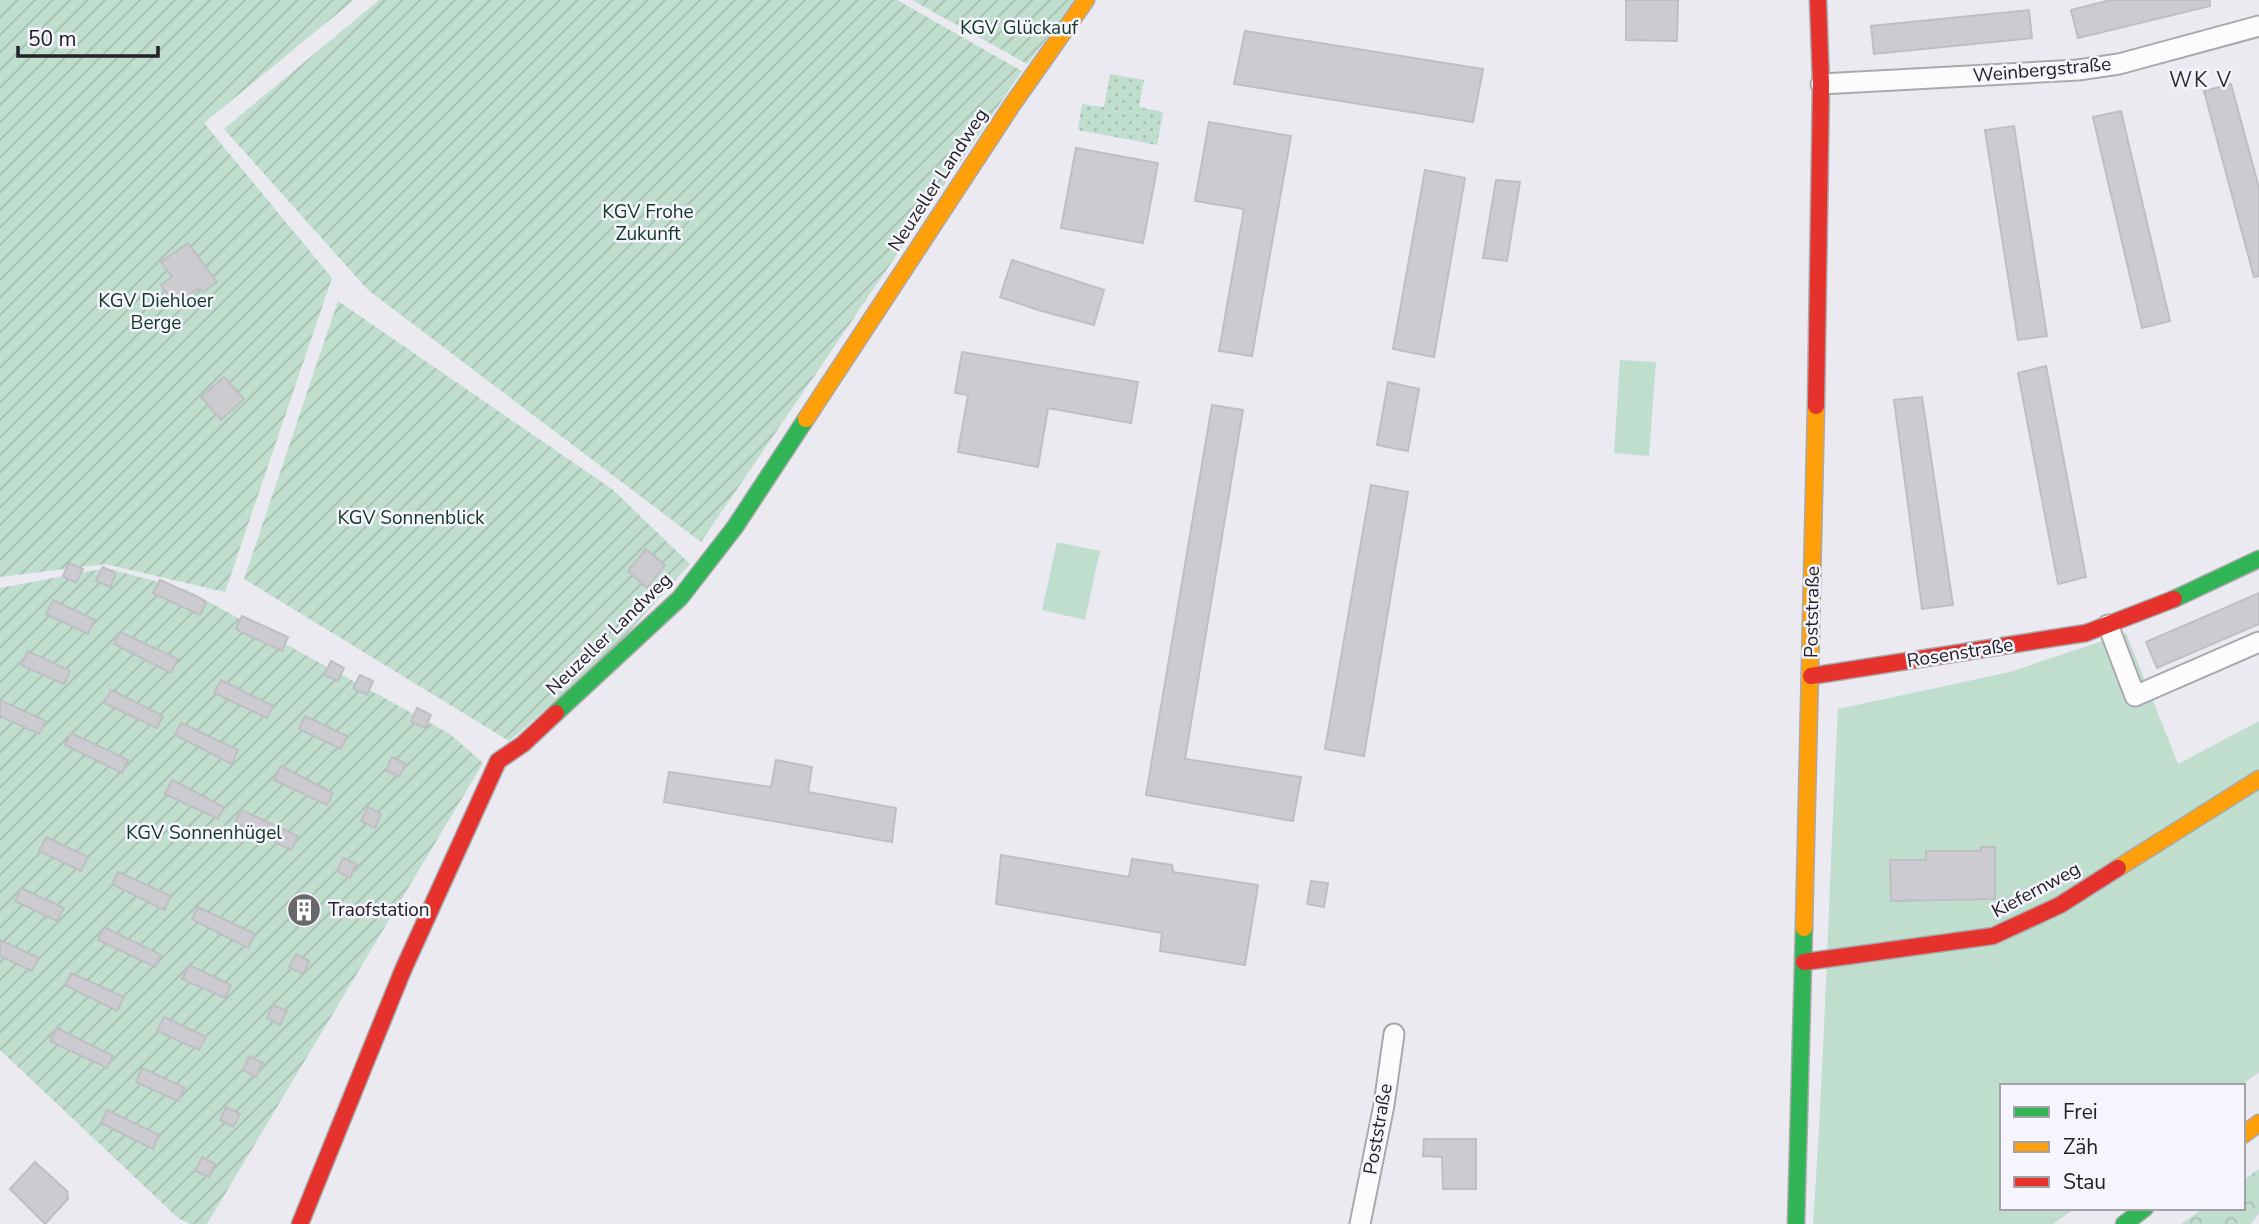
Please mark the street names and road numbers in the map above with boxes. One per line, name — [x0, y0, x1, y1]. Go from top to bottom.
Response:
street label: Weinbergstraße — [1972, 51, 2112, 89]
street label: Neuzeller Landweg — [882, 103, 994, 257]
street label: Poststraße — [1798, 566, 1826, 658]
street label: Neuzeller Landweg — [540, 567, 678, 701]
street label: Rosenstraße — [1905, 632, 2015, 674]
street label: Kiefernweg — [1987, 856, 2085, 924]
street label: Poststraße — [1357, 1081, 1399, 1177]

